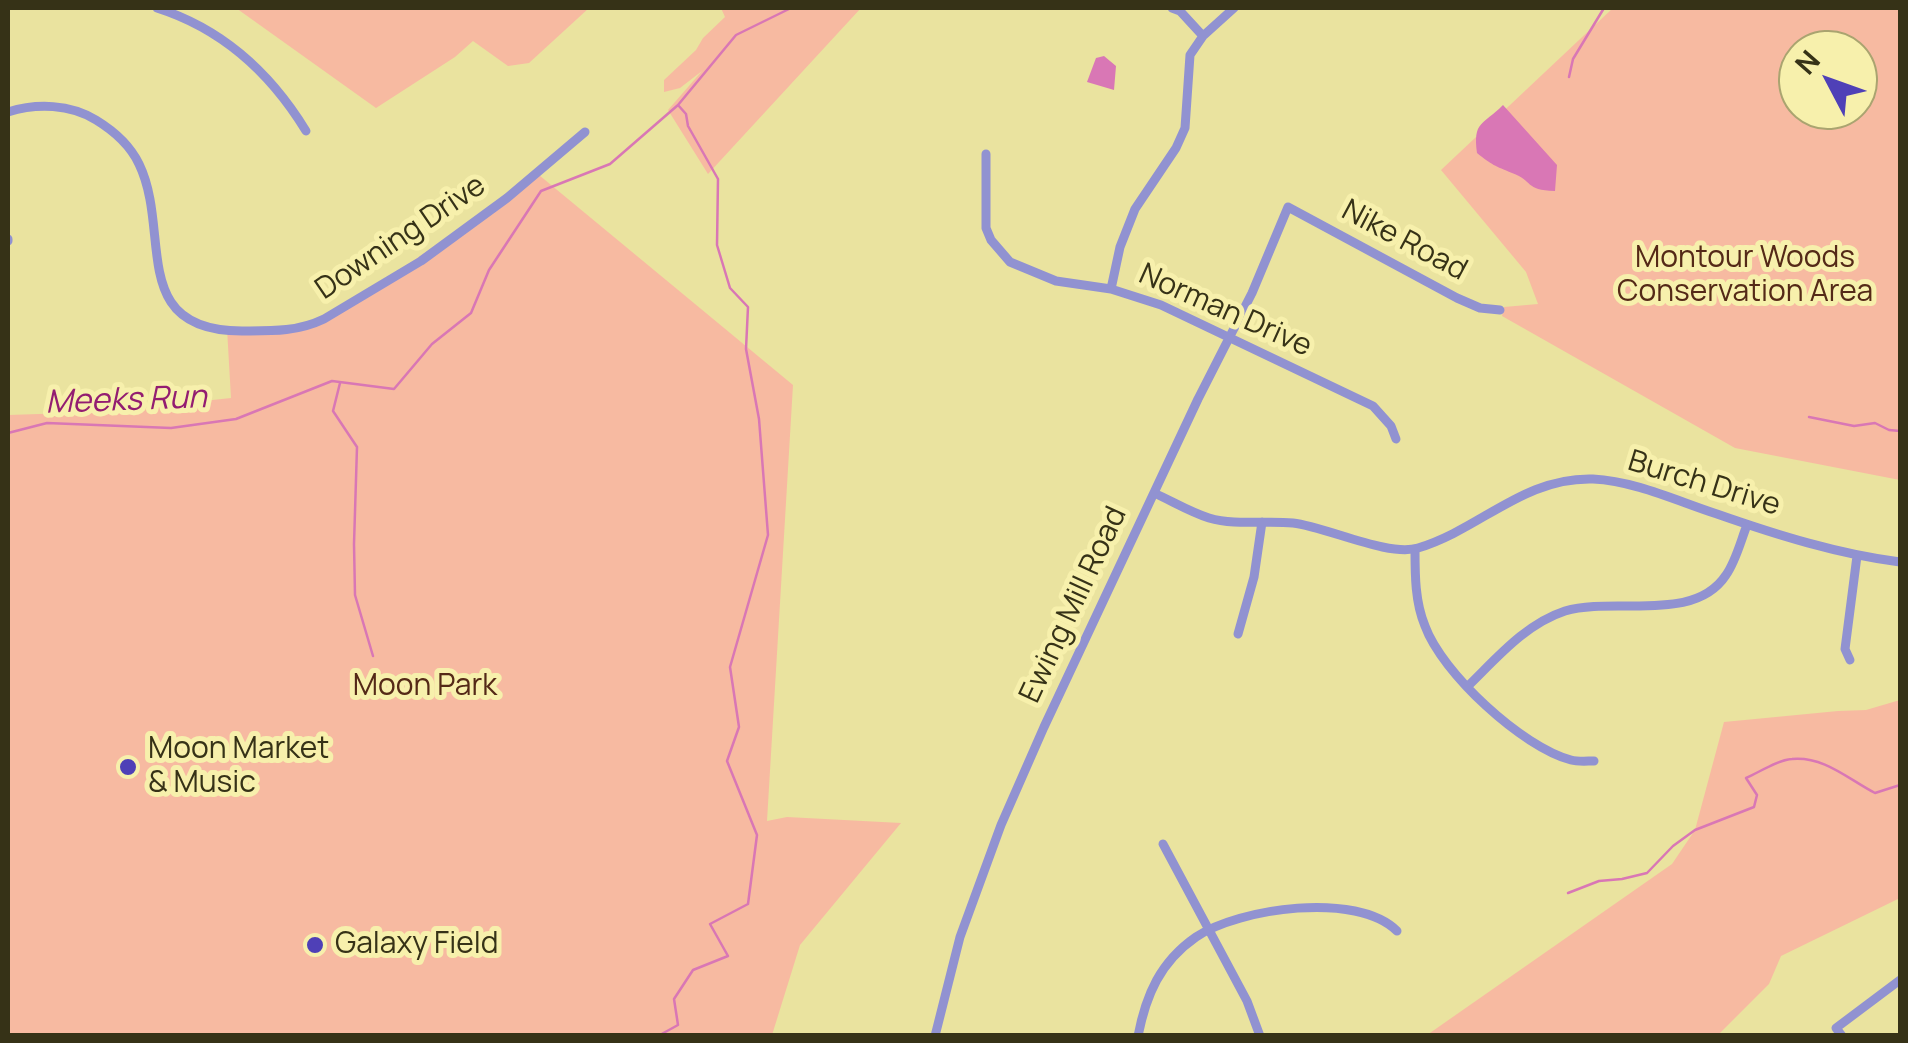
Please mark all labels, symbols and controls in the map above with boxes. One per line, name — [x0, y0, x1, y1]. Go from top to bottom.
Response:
north arrow — [1778, 30, 1878, 130]
text: N — [1786, 42, 1828, 82]
street label: Downing Drive — [309, 168, 493, 308]
street label: Nike Road — [1335, 193, 1473, 289]
park label: Montour Woods Conservation Area — [1617, 241, 1873, 312]
street label: Norman Drive — [1133, 257, 1317, 365]
water label: Meeks Run — [45, 379, 207, 423]
street label: Burch Drive — [1624, 444, 1784, 524]
street label: Ewing Mill Road — [1013, 501, 1135, 709]
park label: Moon Park — [353, 669, 497, 705]
place label: Moon Market & Music — [148, 732, 329, 802]
marker: Moon Market & Music — [117, 756, 139, 778]
place label: Galaxy Field — [335, 927, 499, 963]
marker: Galaxy Field — [304, 934, 326, 956]

